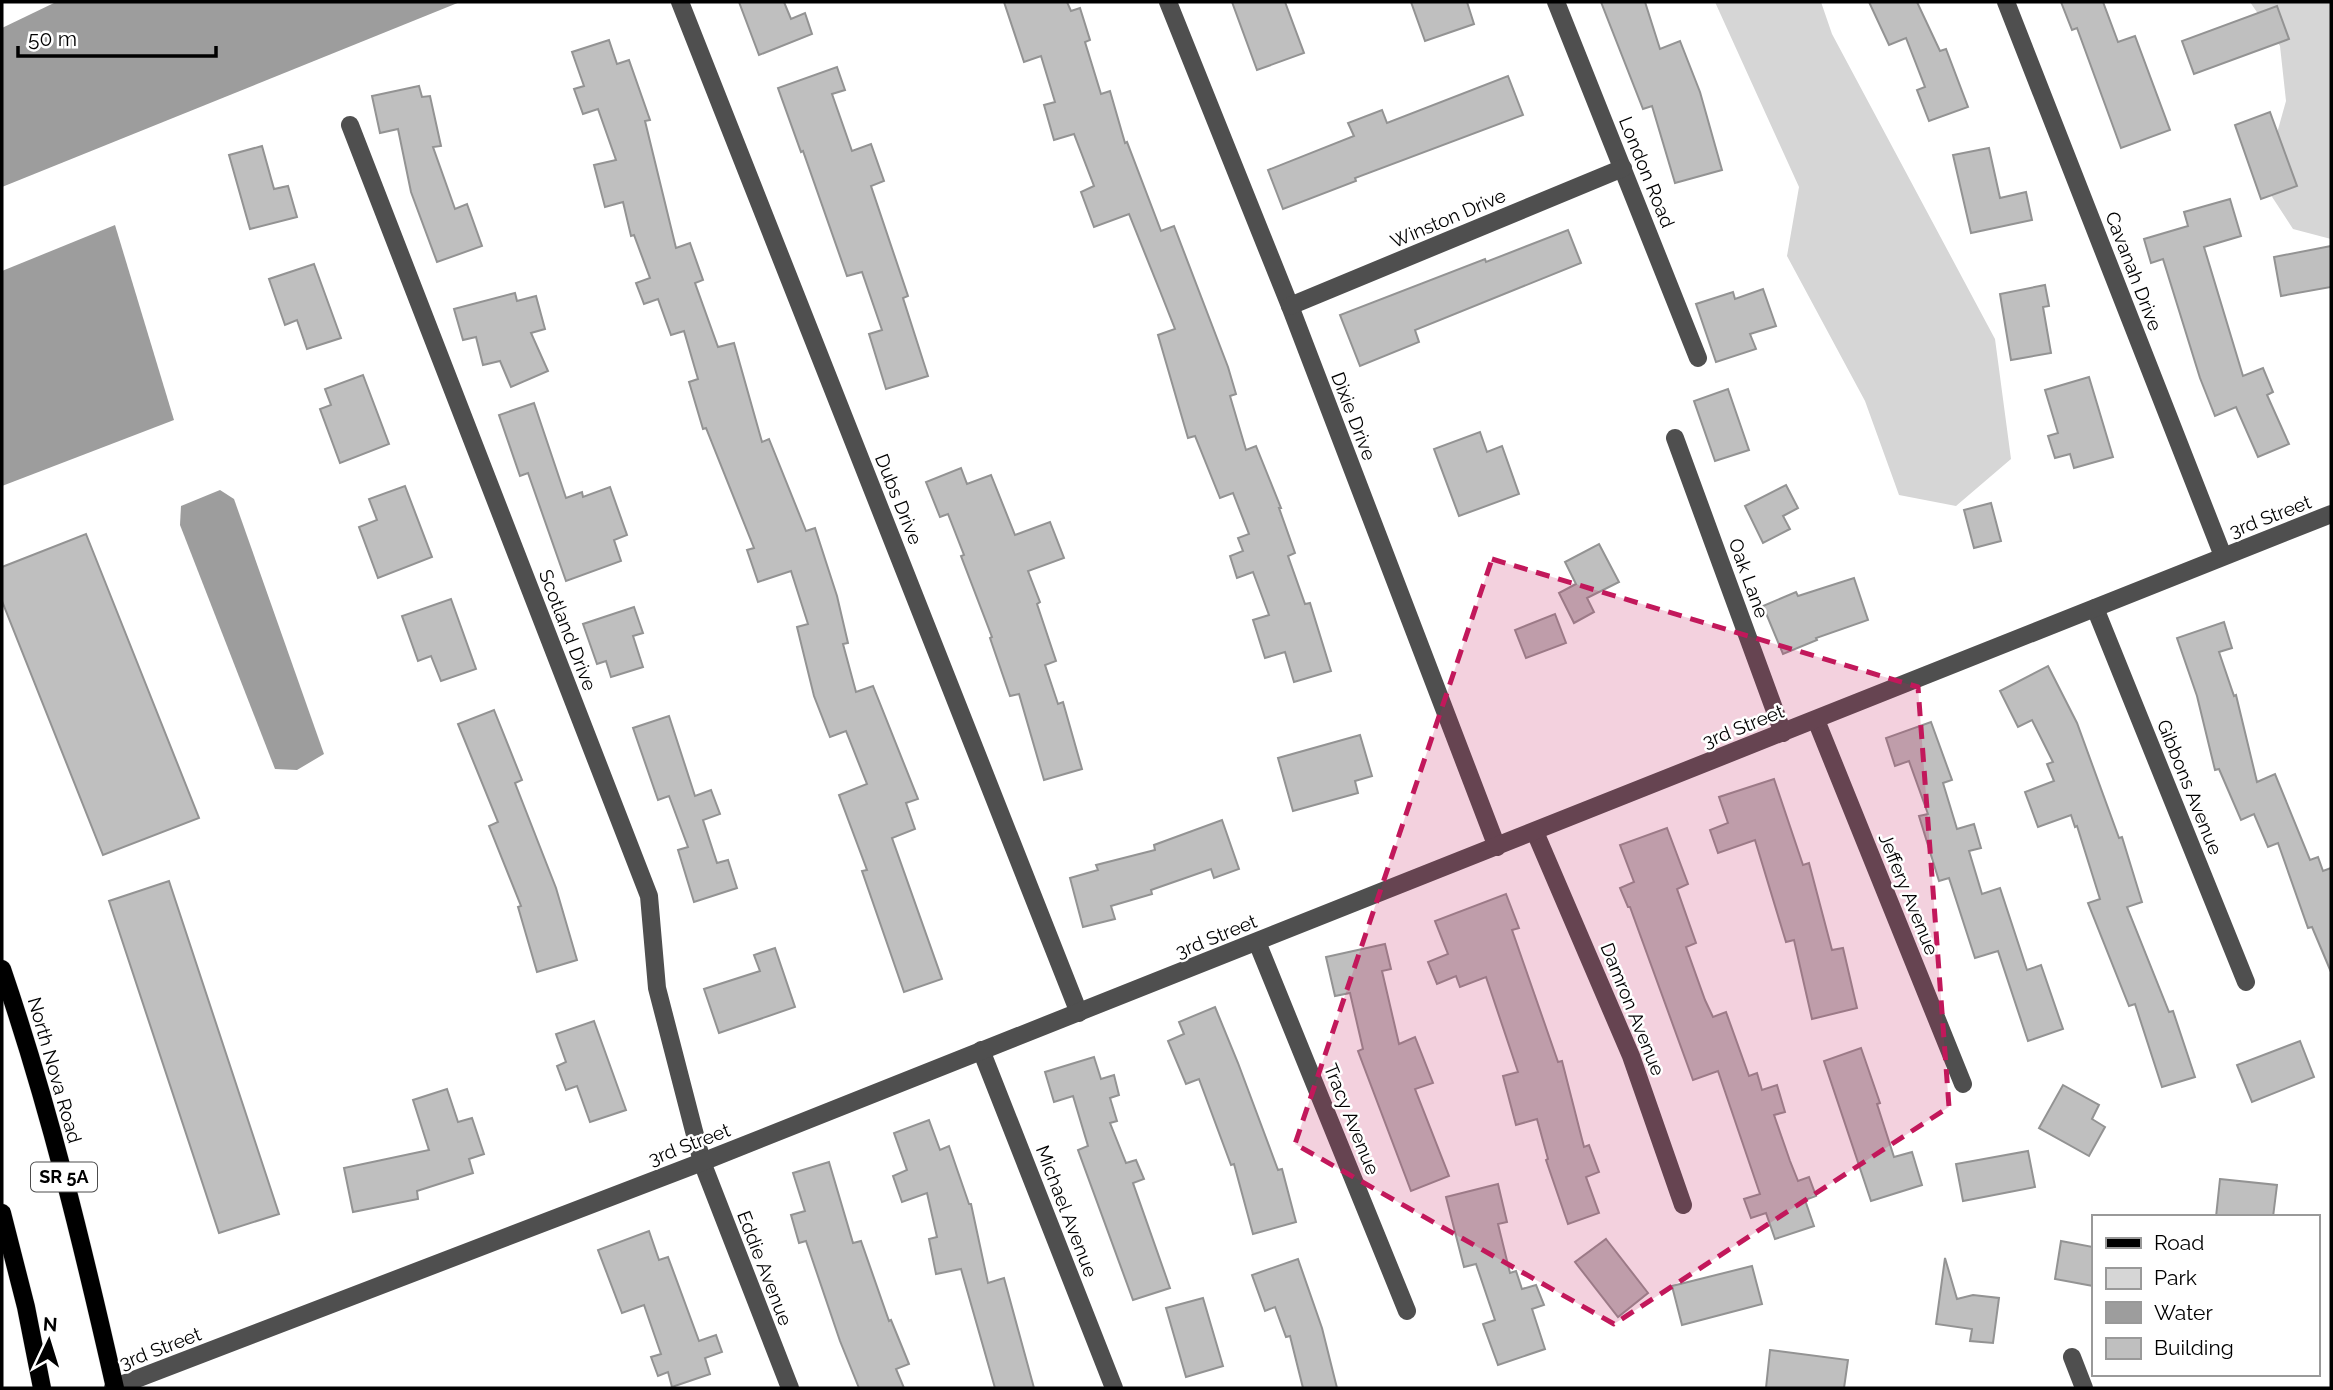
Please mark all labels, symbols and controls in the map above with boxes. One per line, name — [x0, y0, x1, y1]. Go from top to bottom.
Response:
scale bar — [18, 14, 215, 58]
text: 50 m — [28, 26, 77, 51]
street label: London Road — [1615, 113, 1679, 231]
street label: Winston Drive — [1387, 184, 1509, 252]
street label: Cavanah Drive — [2101, 208, 2167, 334]
street label: Dixie Drive — [1327, 369, 1381, 463]
street label: Dubs Drive — [871, 450, 927, 548]
street label: 3rd Street — [2226, 490, 2315, 542]
street label: Oak Lane — [1724, 535, 1774, 621]
street label: Scotland Drive — [535, 566, 601, 694]
street label: 3rd Street — [1699, 699, 1788, 752]
street label: Gibbons Avenue — [2153, 716, 2227, 858]
street label: Jeffery Avenue — [1875, 830, 1943, 958]
street label: 3rd Street — [1172, 909, 1261, 962]
street label: Damron Avenue — [1596, 940, 1670, 1078]
street label: North Nova Road — [24, 994, 86, 1146]
street label: Tracy Avenue — [1320, 1060, 1384, 1178]
street label: 3rd Street — [645, 1118, 734, 1170]
street label: Michael Avenue — [1032, 1142, 1102, 1280]
road number: SR 5A — [31, 1162, 97, 1192]
street label: Eddie Avenue — [733, 1208, 797, 1328]
legend — [2092, 1215, 2319, 1376]
text: Road — [2154, 1230, 2204, 1255]
text: Park — [2154, 1265, 2197, 1290]
text: Water — [2154, 1300, 2213, 1325]
north arrow — [14, 1306, 84, 1376]
text: N — [42, 1313, 58, 1336]
street label: 3rd Street — [116, 1322, 205, 1374]
text: Building — [2154, 1335, 2234, 1360]

